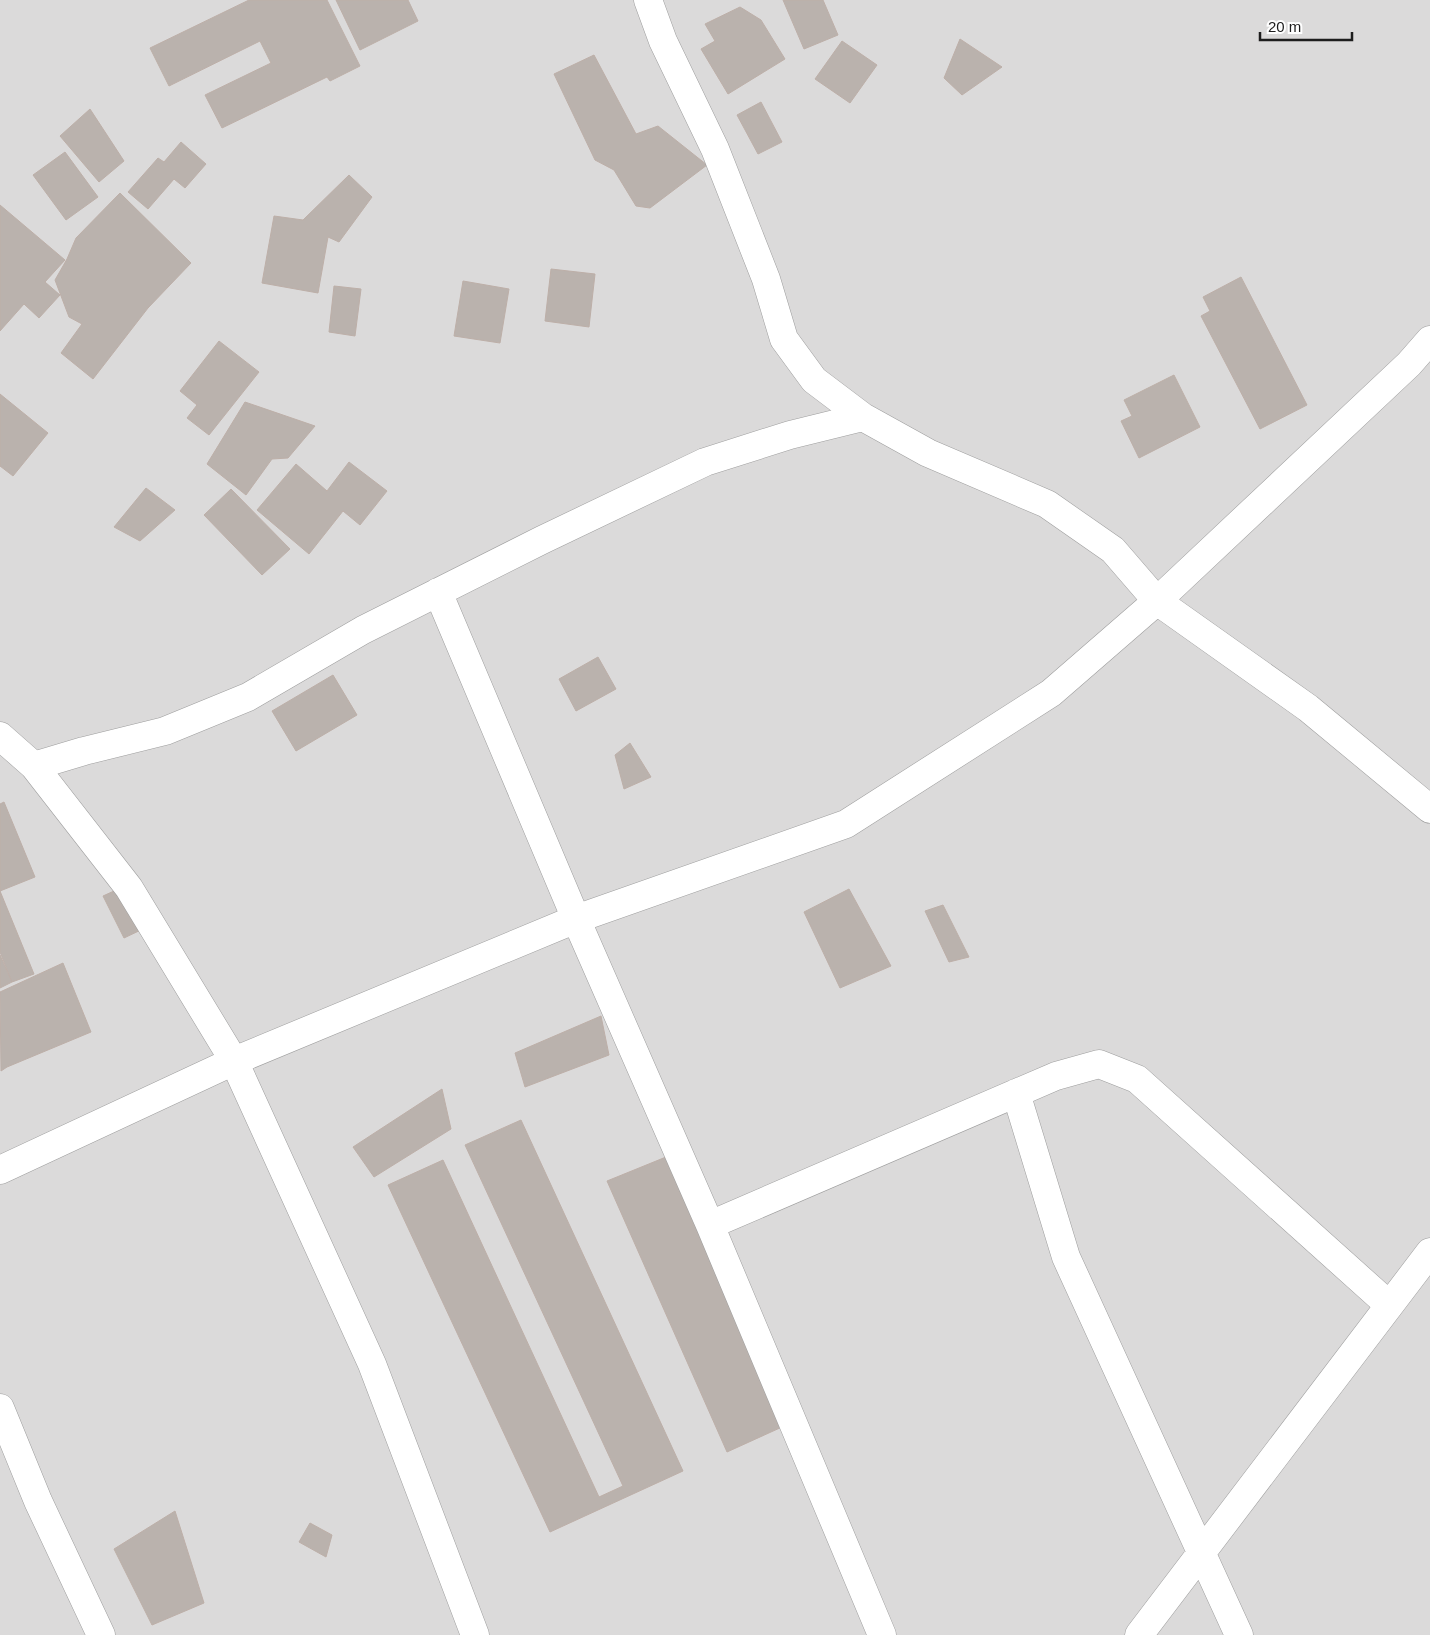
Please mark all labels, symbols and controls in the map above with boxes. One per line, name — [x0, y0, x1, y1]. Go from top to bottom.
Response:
scale bar — [1260, 10, 1352, 42]
text: 20 m — [1268, 18, 1301, 35]

